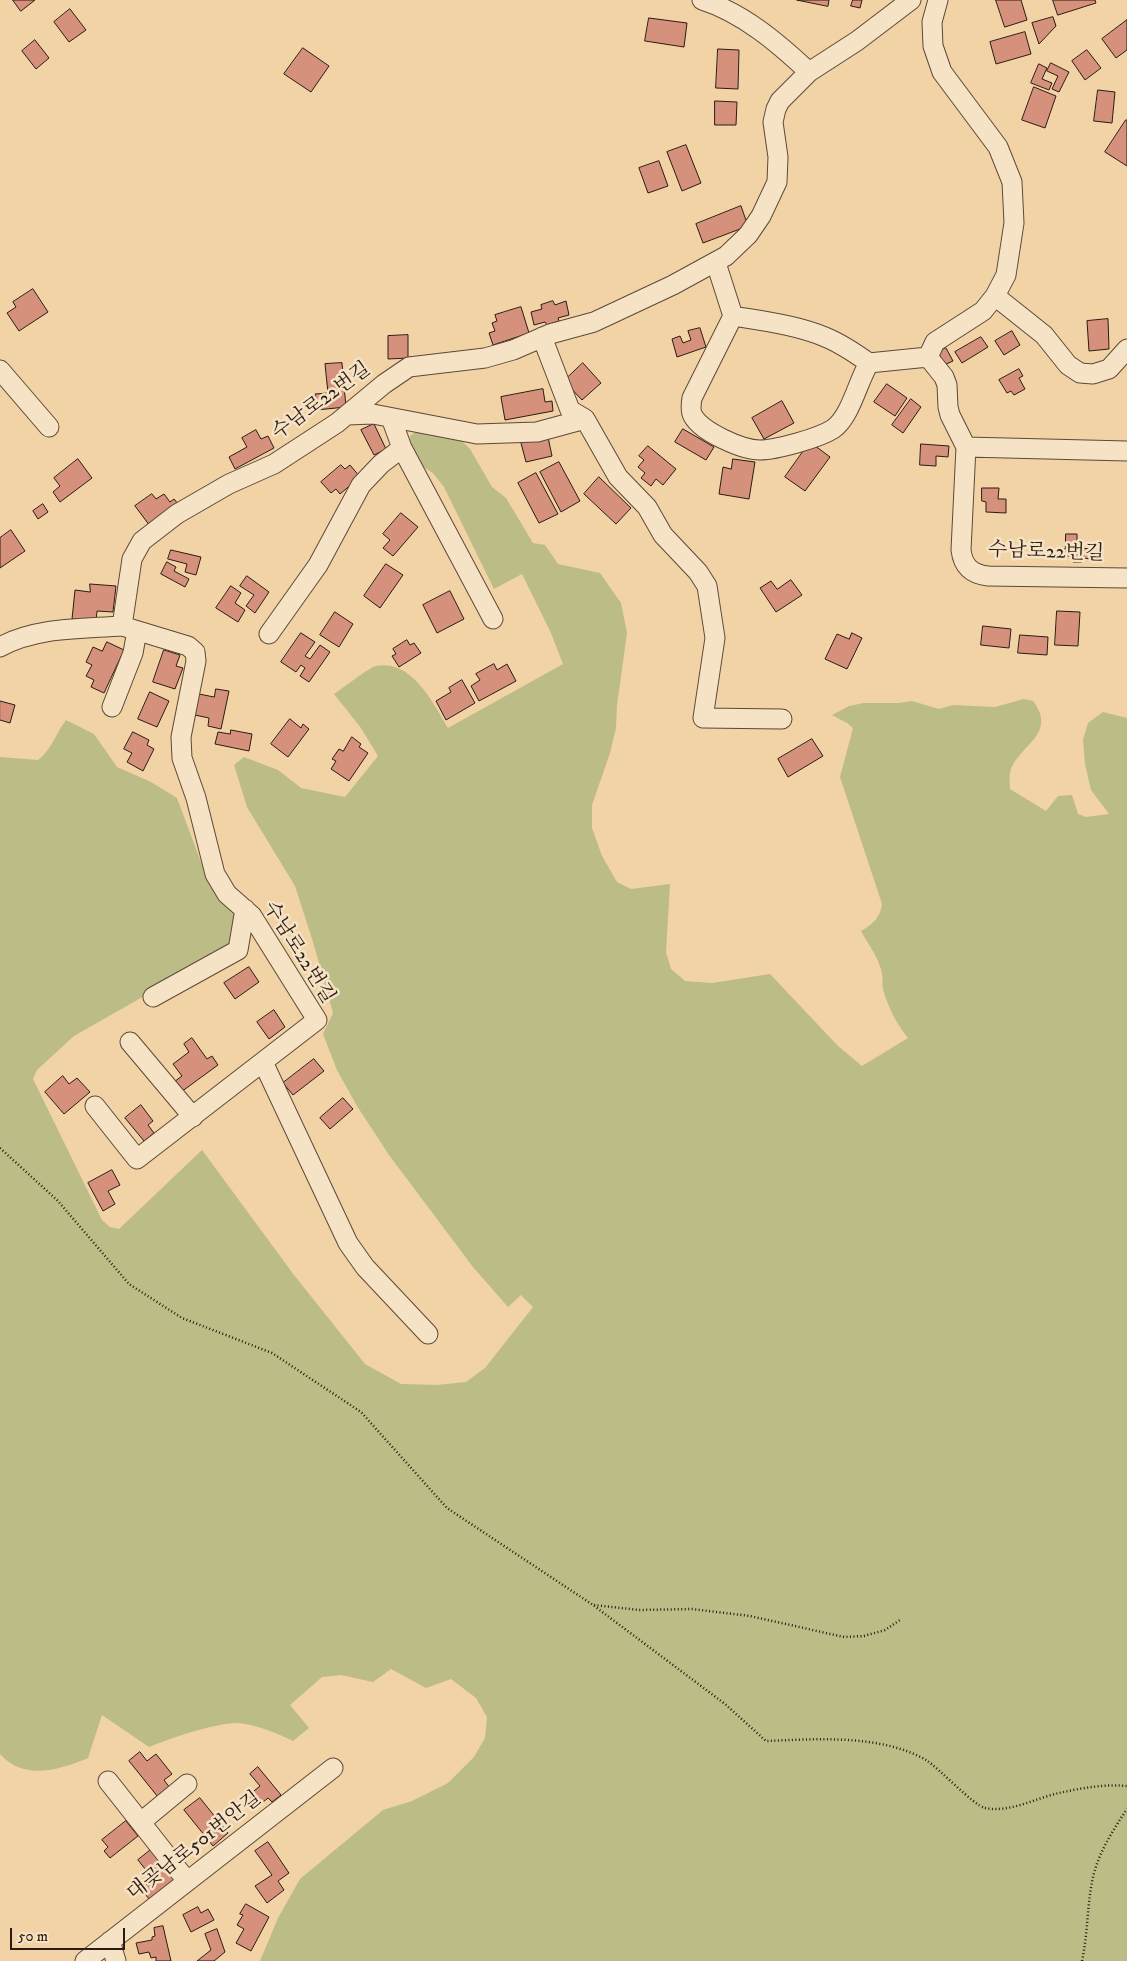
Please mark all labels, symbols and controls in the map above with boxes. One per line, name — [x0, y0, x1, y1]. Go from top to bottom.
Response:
street label: 수남로22번길 — [268, 358, 376, 446]
street label: 수남로22번길 — [987, 539, 1105, 567]
street label: 수남로22번길 — [257, 897, 339, 1009]
street label: 대곶남로501번안길 — [123, 1787, 267, 1907]
scale bar — [12, 1918, 128, 1950]
text: 50 m — [18, 1927, 48, 1946]

